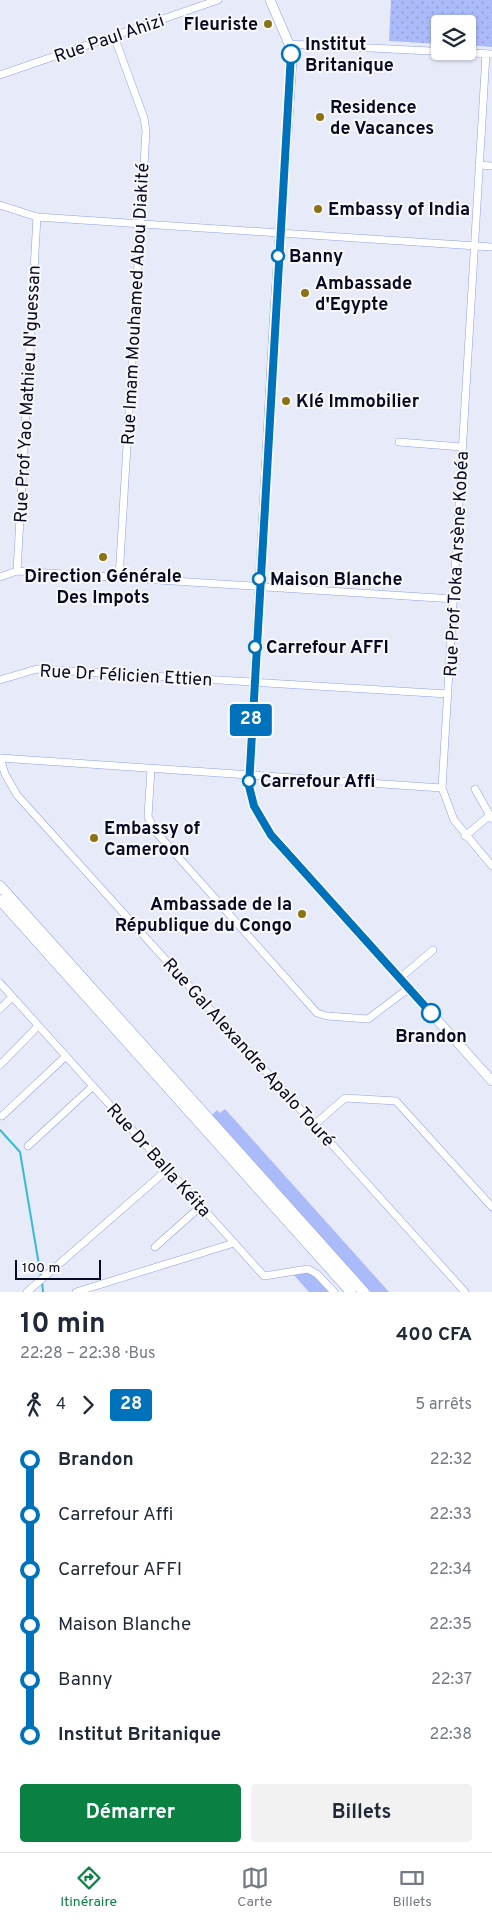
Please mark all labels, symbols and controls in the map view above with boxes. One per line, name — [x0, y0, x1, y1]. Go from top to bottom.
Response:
street label: Rue Paul Ahizi — [51, 10, 168, 69]
place label: Fleuriste — [184, 14, 258, 37]
map controls — [431, 15, 476, 60]
button: layers — [431, 15, 476, 60]
marker: Fleuriste — [262, 18, 274, 30]
place label: Institut Britanique — [305, 34, 394, 78]
marker: Institut Britanique — [281, 44, 301, 64]
place label: Residence de Vacances — [330, 97, 434, 141]
marker: Residence de Vacances — [314, 111, 326, 123]
street label: Rue Imam Mouhamed Abou Diakité — [118, 162, 155, 446]
place label: Embassy of India — [328, 199, 470, 222]
marker: Embassy of India — [312, 203, 324, 215]
place label: Banny — [289, 246, 343, 269]
marker: Banny — [271, 249, 285, 263]
street label: Rue Prof Yao Mathieu N'guessan — [10, 264, 47, 524]
place label: Ambassade d'Egypte — [315, 273, 412, 317]
marker: Ambassade d'Egypte — [299, 287, 311, 299]
place label: Klé Immobilier — [296, 391, 420, 414]
marker: Klé Immobilier — [280, 395, 292, 407]
street label: Rue Prof Toka Arsène Kobéa — [440, 450, 475, 678]
marker: Direction Générale Des Impots — [97, 551, 109, 563]
place label: Direction Générale Des Impots — [24, 566, 182, 610]
place label: Maison Blanche — [270, 569, 403, 592]
marker: Maison Blanche — [252, 572, 266, 586]
place label: Carrefour AFFI — [266, 637, 389, 660]
marker: Carrefour AFFI — [248, 640, 262, 654]
street label: Rue Dr Félicien Ettien — [39, 660, 213, 693]
line badge: 28 — [228, 704, 274, 736]
text: 28 — [240, 708, 262, 731]
place label: Carrefour Affi — [260, 771, 375, 794]
marker: Carrefour Affi — [242, 774, 256, 788]
place label: Embassy of Cameroon — [104, 818, 200, 862]
marker: Embassy of Cameroon — [88, 832, 100, 844]
place label: Ambassade de la République du Congo — [115, 894, 292, 938]
marker: Ambassade de la République du Congo — [296, 908, 308, 920]
street label: Rue Gal Alexandre Apalo Touré — [157, 954, 339, 1152]
marker: Brandon — [421, 1003, 441, 1023]
place label: Brandon — [395, 1026, 467, 1049]
street label: Rue Dr Balla Kéita — [101, 1099, 215, 1223]
scale bar — [15, 1257, 101, 1280]
text: 100 m — [22, 1260, 60, 1277]
text: 10 min — [20, 1307, 106, 1343]
text: 400 CFA — [396, 1323, 472, 1347]
text: 22:28 – 22:38 · Bus — [20, 1344, 156, 1364]
icon: walk — [20, 1391, 48, 1419]
icon: forward — [74, 1391, 102, 1419]
text: 28 — [120, 1393, 142, 1416]
text: 4 — [56, 1395, 66, 1415]
text: 5 arrêts — [415, 1395, 472, 1415]
text: Brandon — [58, 1448, 134, 1472]
text: 22:32 — [430, 1450, 472, 1470]
text: Carrefour Affi — [58, 1503, 174, 1527]
text: 22:33 — [430, 1505, 472, 1525]
text: Carrefour AFFI — [58, 1558, 182, 1582]
text: 22:34 — [429, 1560, 472, 1580]
text: Maison Blanche — [58, 1613, 191, 1637]
text: 22:35 — [429, 1615, 472, 1635]
text: Banny — [58, 1668, 113, 1692]
text: 22:37 — [431, 1670, 472, 1690]
text: Institut Britanique — [58, 1723, 221, 1747]
text: 22:38 — [429, 1725, 472, 1745]
button: Démarrer — [20, 1784, 241, 1842]
button: Billets — [251, 1784, 472, 1842]
tab: Itinéraire — [60, 1864, 117, 1911]
tab: Carte — [237, 1864, 272, 1911]
tab: Billets — [393, 1864, 432, 1911]

